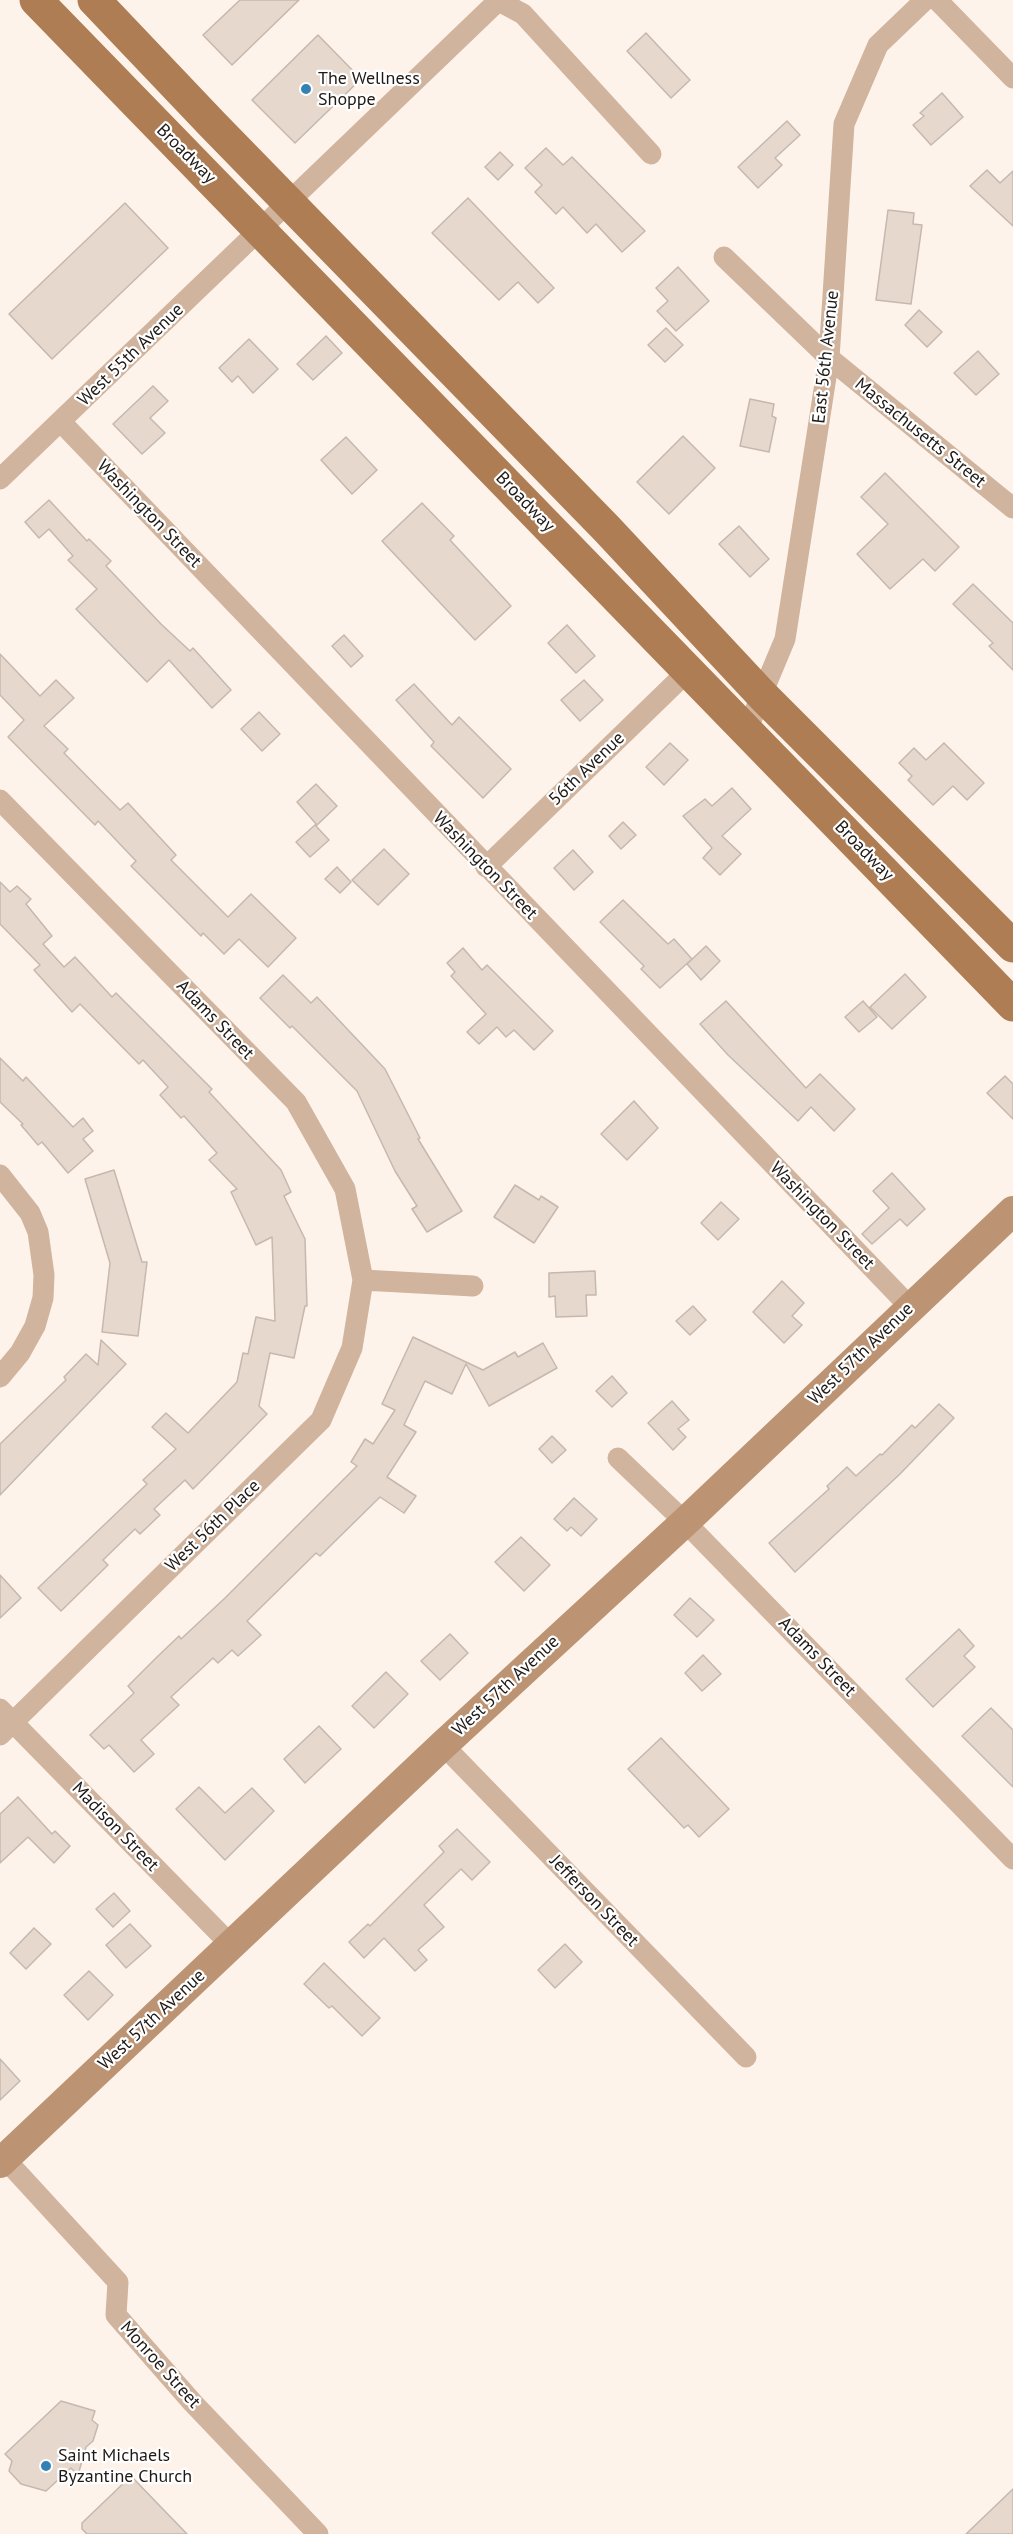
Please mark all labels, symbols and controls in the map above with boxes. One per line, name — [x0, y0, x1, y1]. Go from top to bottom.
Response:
place label: The Wellness Shoppe — [318, 68, 420, 110]
marker: The Wellness Shoppe — [299, 82, 313, 96]
street label: Broadway — [152, 120, 220, 188]
street label: East 56th Avenue — [808, 289, 844, 425]
street label: West 55th Avenue — [74, 299, 188, 411]
street label: Massachusetts Street — [850, 374, 990, 492]
street label: Washington Street — [92, 456, 206, 572]
street label: Broadway — [491, 467, 559, 537]
street label: 56th Avenue — [545, 728, 629, 810]
street label: Washington Street — [428, 808, 542, 924]
street label: Broadway — [830, 816, 898, 886]
street label: Adams Street — [172, 976, 258, 1064]
street label: Washington Street — [765, 1158, 879, 1274]
street label: West 57th Avenue — [804, 1298, 918, 1410]
street label: West 56th Place — [161, 1475, 265, 1577]
street label: Adams Street — [774, 1613, 860, 1701]
street label: West 57th Avenue — [448, 1631, 564, 1741]
street label: Madison Street — [67, 1778, 163, 1876]
street label: Jefferson Street — [545, 1851, 643, 1951]
street label: West 57th Avenue — [94, 1965, 210, 2075]
street label: Monroe Street — [115, 2317, 205, 2413]
place label: Saint Michaels Byzantine Church — [58, 2445, 192, 2488]
marker: Saint Michaels Byzantine Church — [39, 2459, 53, 2473]

